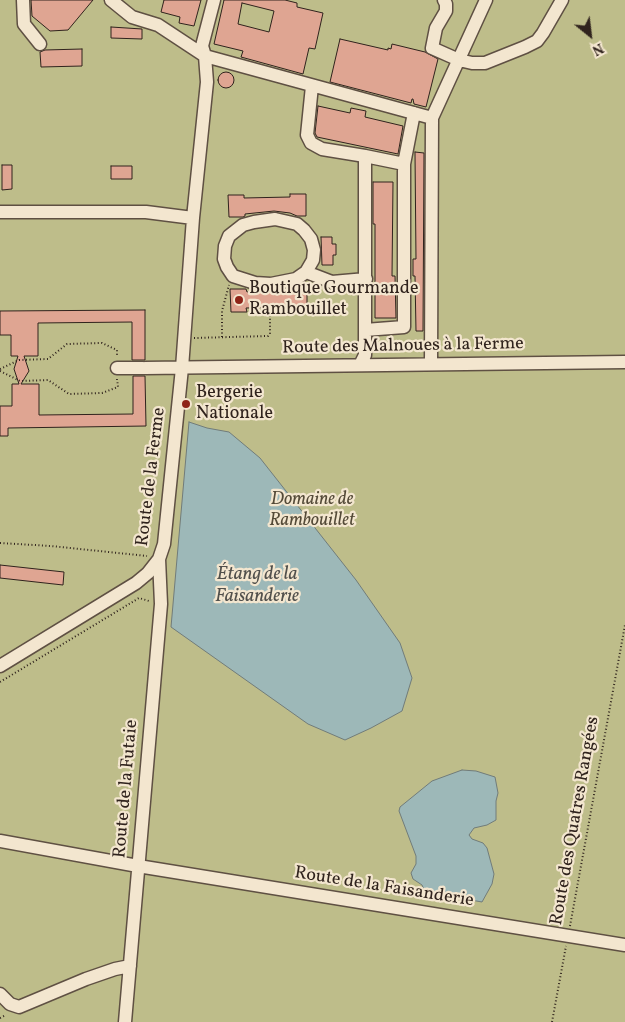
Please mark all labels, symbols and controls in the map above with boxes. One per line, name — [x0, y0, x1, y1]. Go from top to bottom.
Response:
north arrow — [565, 10, 615, 60]
text: N — [588, 38, 607, 59]
place label: Boutique Gourmande Rambouillet — [249, 279, 419, 322]
marker: Boutique Gourmande Rambouillet — [233, 294, 245, 306]
street label: Route des Malnoues à la Ferme — [282, 334, 524, 360]
place label: Bergerie Nationale — [196, 383, 273, 426]
marker: Bergerie Nationale — [180, 398, 192, 410]
street label: Route de la Ferme — [133, 406, 171, 548]
park label: Domaine de Rambouillet — [269, 490, 355, 532]
water label: Étang de la Faisanderie — [215, 565, 299, 609]
street label: Route des Quatres Rangées — [547, 715, 605, 927]
street label: Route de la Futaie — [110, 719, 144, 859]
street label: Route de la Faisanderie — [293, 863, 475, 913]

